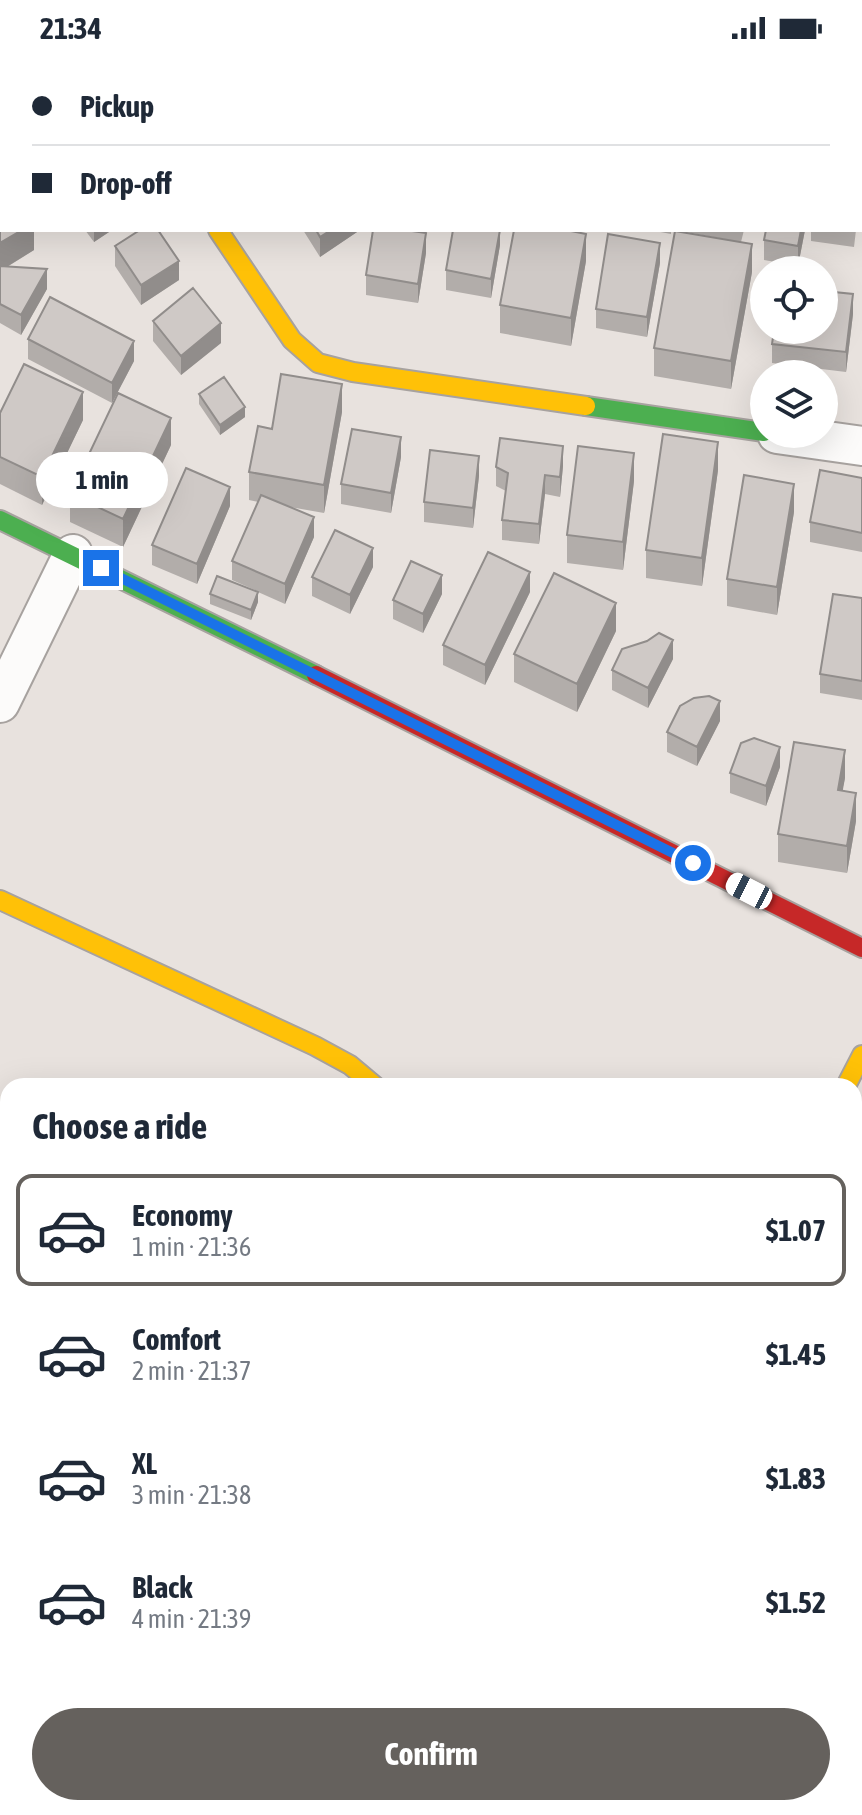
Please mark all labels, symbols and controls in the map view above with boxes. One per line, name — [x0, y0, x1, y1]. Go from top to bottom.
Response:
text: 21:34 — [40, 11, 102, 45]
text: Pickup — [80, 89, 154, 123]
text: Drop-off — [80, 166, 172, 200]
map controls — [750, 256, 838, 448]
button: locate — [750, 256, 838, 344]
button: layers — [750, 360, 838, 448]
callout: 1 min — [35, 452, 167, 508]
text: 1 min — [75, 465, 129, 495]
route end — [83, 550, 119, 586]
route start — [675, 845, 711, 881]
car — [722, 869, 776, 913]
text: Choose a ride — [32, 1105, 207, 1147]
icon: car — [36, 1194, 108, 1266]
text: Economy — [132, 1198, 233, 1232]
text: $1.07 — [766, 1213, 826, 1247]
text: 1 min · 21:36 — [132, 1232, 251, 1262]
icon: car — [36, 1318, 108, 1390]
text: Comfort — [132, 1322, 221, 1356]
text: $1.45 — [766, 1337, 826, 1371]
text: 2 min · 21:37 — [132, 1356, 251, 1386]
icon: car — [36, 1442, 108, 1514]
text: XL — [132, 1446, 157, 1480]
text: $1.83 — [766, 1461, 826, 1495]
text: 3 min · 21:38 — [132, 1480, 251, 1510]
icon: car — [36, 1566, 108, 1638]
text: Black — [132, 1570, 192, 1604]
text: $1.52 — [766, 1585, 826, 1619]
text: 4 min · 21:39 — [132, 1604, 251, 1634]
button: Confirm — [32, 1708, 830, 1800]

